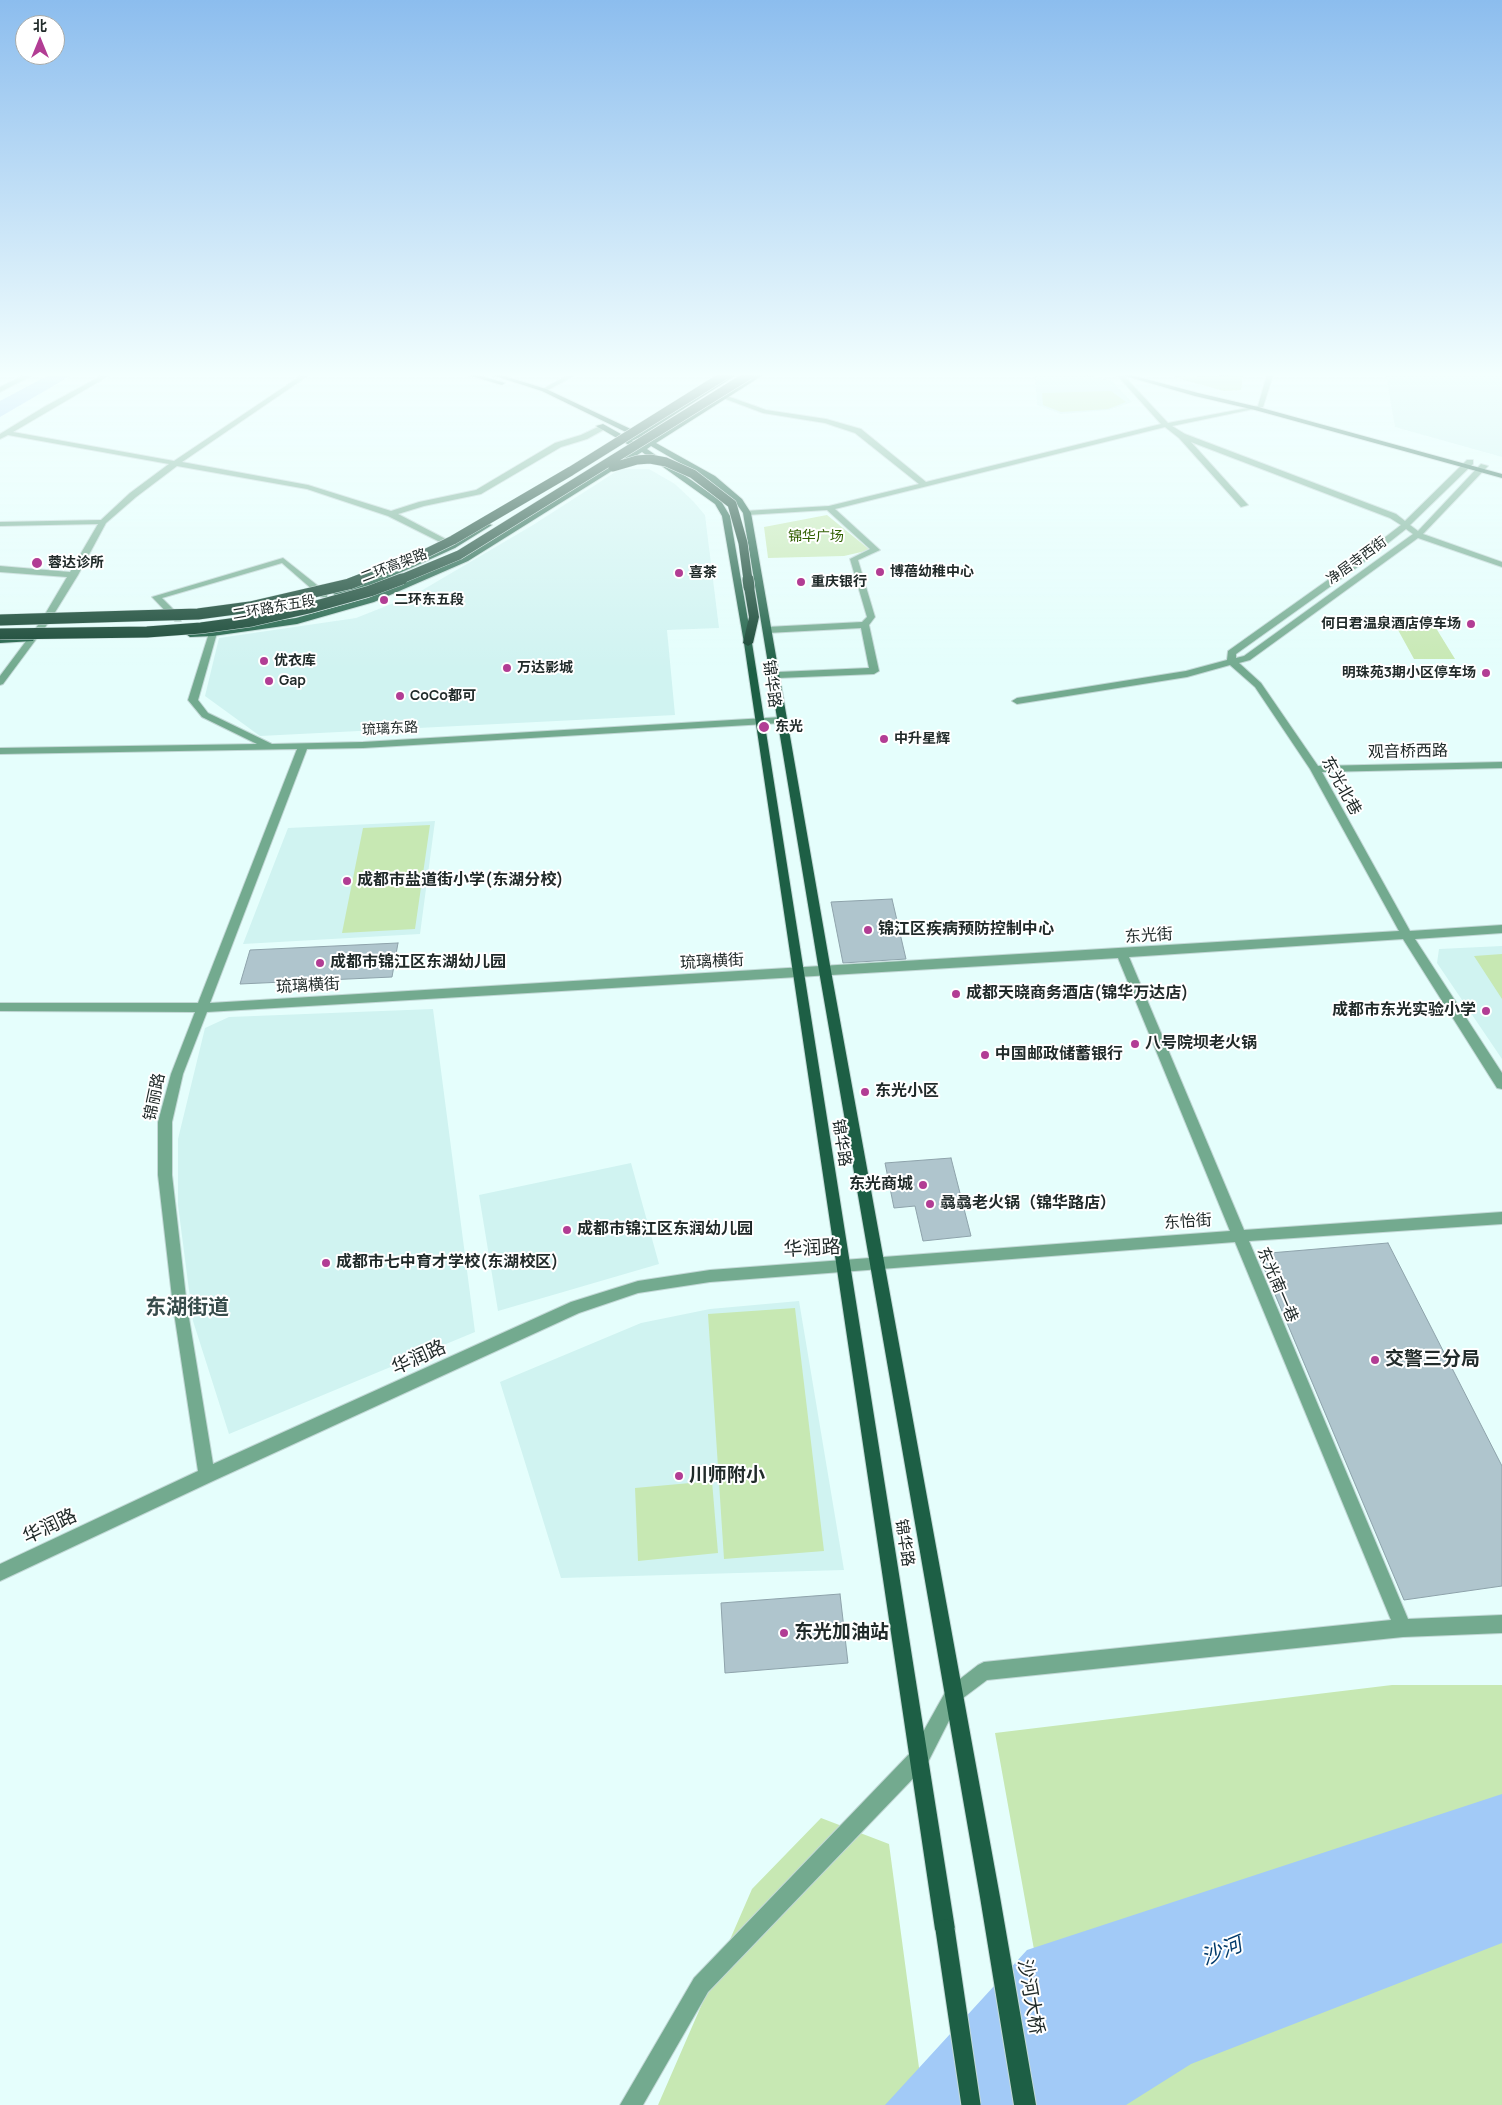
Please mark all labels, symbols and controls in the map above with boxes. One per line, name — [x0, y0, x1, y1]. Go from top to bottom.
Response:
north arrow — [15, 15, 65, 65]
text: 北 — [33, 16, 47, 35]
park label: 锦华广场 — [788, 529, 844, 545]
street label: 净居寺西街 — [1324, 534, 1390, 588]
street label: 二环高架路 — [358, 546, 430, 586]
place label: 蓉达诊所 — [48, 555, 104, 571]
marker: 蓉达诊所 — [30, 556, 44, 570]
place label: 博蓓幼稚中心 — [890, 564, 974, 580]
place label: 喜茶 — [689, 565, 717, 581]
marker: 博蓓幼稚中心 — [874, 566, 886, 578]
marker: 喜茶 — [673, 567, 685, 579]
place label: 重庆银行 — [811, 574, 867, 590]
marker: 重庆银行 — [795, 576, 807, 588]
street label: 二环路东五段 — [231, 592, 317, 624]
place label: 二环东五段 — [394, 592, 464, 608]
marker: 二环东五段 — [378, 594, 390, 606]
place label: 何日君温泉酒店停车场 — [1321, 616, 1461, 632]
marker: 何日君温泉酒店停车场 — [1465, 618, 1477, 630]
place label: 优衣库 — [274, 653, 316, 669]
marker: 优衣库 — [258, 655, 270, 667]
street label: 锦华路 — [758, 659, 784, 709]
place label: 万达影城 — [517, 660, 573, 676]
marker: 万达影城 — [501, 662, 513, 674]
place label: 明珠苑3期小区停车场 — [1342, 665, 1476, 681]
marker: 明珠苑3期小区停车场 — [1480, 667, 1492, 679]
place label: Gap — [279, 673, 306, 689]
marker: Gap — [263, 675, 275, 687]
place label: CoCo都可 — [410, 688, 476, 704]
marker: CoCo都可 — [394, 690, 406, 702]
street label: 琉璃东路 — [362, 719, 418, 739]
place label: 东光 — [775, 719, 803, 735]
marker: 东光 — [757, 720, 771, 734]
place label: 中升星辉 — [894, 731, 950, 747]
marker: 中升星辉 — [878, 733, 890, 745]
street label: 观音桥西路 — [1368, 742, 1448, 762]
street label: 东光北巷 — [1317, 753, 1365, 819]
place label: 成都市盐道街小学(东湖分校) — [357, 871, 563, 891]
marker: 成都市盐道街小学(东湖分校) — [341, 875, 353, 887]
place label: 锦江区疾病预防控制中心 — [878, 920, 1054, 940]
marker: 锦江区疾病预防控制中心 — [862, 924, 874, 936]
street label: 东光街 — [1124, 925, 1174, 947]
street label: 琉璃横街 — [680, 951, 744, 973]
place label: 成都市锦江区东湖幼儿园 — [330, 953, 506, 973]
marker: 成都市锦江区东湖幼儿园 — [314, 957, 326, 969]
street label: 琉璃横街 — [276, 975, 340, 997]
place label: 成都天晓商务酒店(锦华万达店) — [966, 984, 1188, 1004]
marker: 成都天晓商务酒店(锦华万达店) — [950, 988, 962, 1000]
place label: 成都市东光实验小学 — [1332, 1001, 1476, 1021]
marker: 成都市东光实验小学 — [1480, 1005, 1492, 1017]
place label: 八号院坝老火锅 — [1145, 1034, 1257, 1054]
marker: 八号院坝老火锅 — [1129, 1038, 1141, 1050]
place label: 中国邮政储蓄银行 — [995, 1045, 1123, 1065]
marker: 中国邮政储蓄银行 — [979, 1049, 991, 1061]
street label: 锦丽路 — [141, 1072, 169, 1122]
place label: 东光小区 — [875, 1082, 939, 1102]
marker: 东光小区 — [859, 1086, 871, 1098]
street label: 锦华路 — [828, 1118, 854, 1168]
place label: 东光商城 — [849, 1175, 913, 1195]
marker: 东光商城 — [917, 1179, 929, 1191]
place label: 骉骉老火锅（锦华路店） — [940, 1194, 1116, 1214]
marker: 骉骉老火锅（锦华路店） — [924, 1198, 936, 1210]
street label: 东怡街 — [1163, 1211, 1213, 1233]
place label: 成都市锦江区东润幼儿园 — [577, 1220, 753, 1240]
marker: 成都市锦江区东润幼儿园 — [561, 1224, 573, 1236]
street label: 华润路 — [783, 1236, 841, 1262]
street label: 东光南一巷 — [1253, 1244, 1301, 1326]
place label: 成都市七中育才学校(东湖校区) — [336, 1253, 558, 1273]
marker: 成都市七中育才学校(东湖校区) — [320, 1257, 332, 1269]
district label: 东湖街道 — [145, 1295, 229, 1321]
street label: 华润路 — [388, 1336, 450, 1380]
place label: 交警三分局 — [1385, 1349, 1480, 1371]
marker: 交警三分局 — [1369, 1354, 1381, 1366]
place label: 川师附小 — [689, 1465, 765, 1487]
marker: 川师附小 — [673, 1470, 685, 1482]
street label: 华润路 — [19, 1505, 81, 1549]
street label: 锦华路 — [891, 1518, 917, 1568]
place label: 东光加油站 — [794, 1622, 889, 1644]
marker: 东光加油站 — [778, 1627, 790, 1639]
water label: 沙河 — [1198, 1932, 1246, 1972]
street label: 沙河大桥 — [1012, 1958, 1048, 2036]

